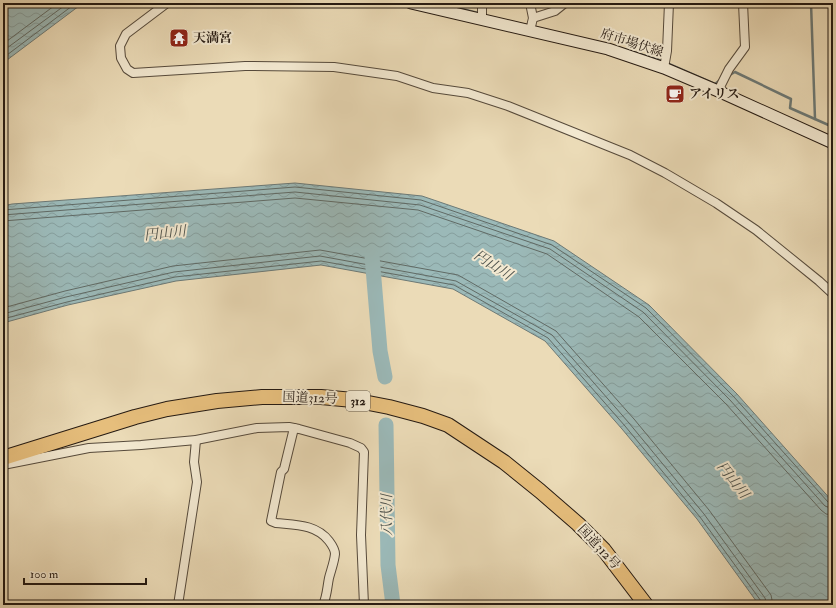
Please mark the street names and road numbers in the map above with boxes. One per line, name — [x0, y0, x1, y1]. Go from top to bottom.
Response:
street label: 府市場伏線 — [599, 25, 665, 61]
street label: 国道312号 — [282, 389, 338, 407]
road number: 312 — [346, 391, 370, 411]
street label: 国道312号 — [574, 521, 624, 573]

